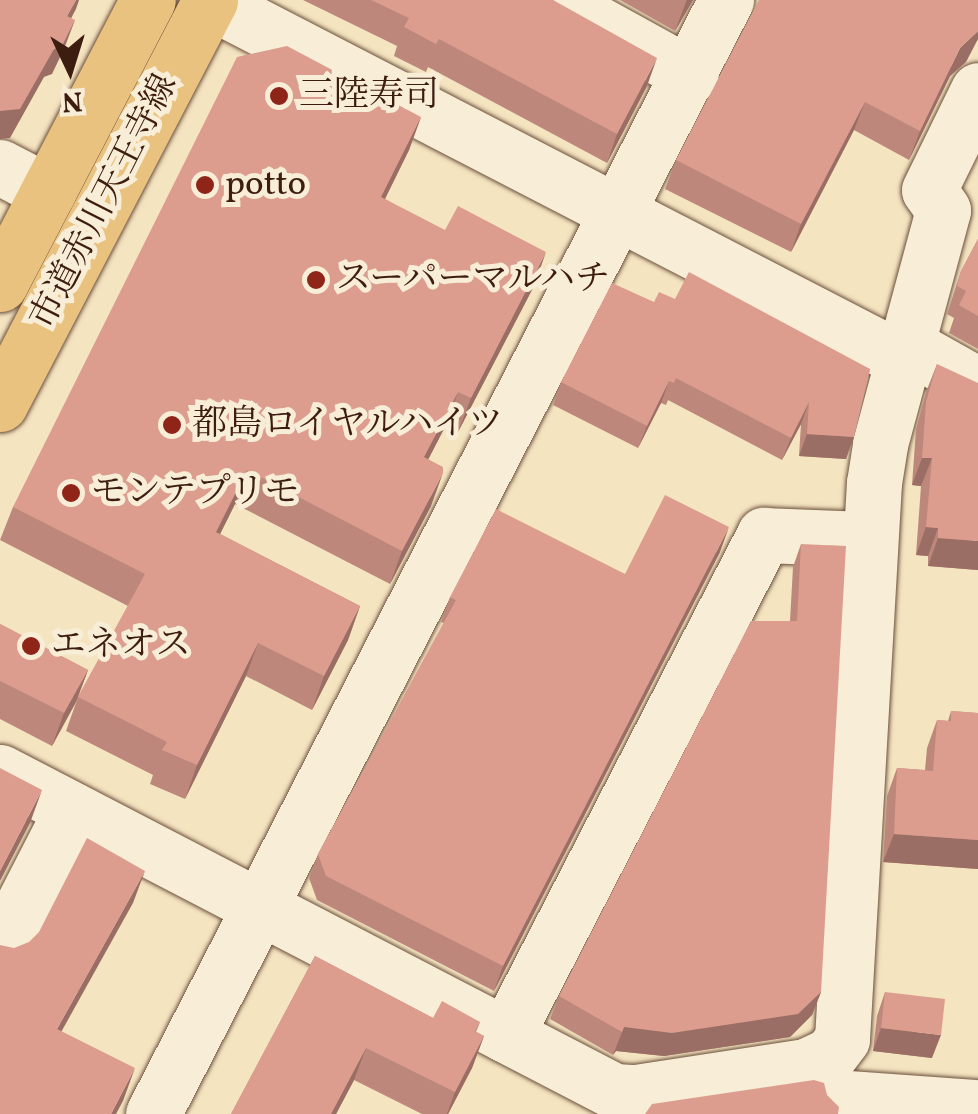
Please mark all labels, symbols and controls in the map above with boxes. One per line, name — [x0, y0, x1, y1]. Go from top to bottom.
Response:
north arrow — [20, 20, 120, 120]
street label: 市道赤川天王寺線 — [23, 68, 187, 336]
place label: 三陸寿司 — [299, 75, 439, 117]
text: N — [61, 80, 84, 121]
marker: 三陸寿司 — [268, 85, 290, 107]
place label: potto — [225, 164, 306, 206]
marker: potto — [194, 174, 216, 196]
place label: スーパーマルハチ — [336, 259, 614, 301]
marker: スーパーマルハチ — [305, 269, 327, 291]
place label: 都島ロイヤルハイツ — [192, 404, 507, 446]
marker: 都島ロイヤルハイツ — [161, 414, 183, 436]
place label: モンテプリモ — [91, 472, 301, 514]
marker: モンテプリモ — [60, 482, 82, 504]
place label: エネオス — [51, 625, 191, 667]
marker: エネオス — [20, 635, 42, 657]

